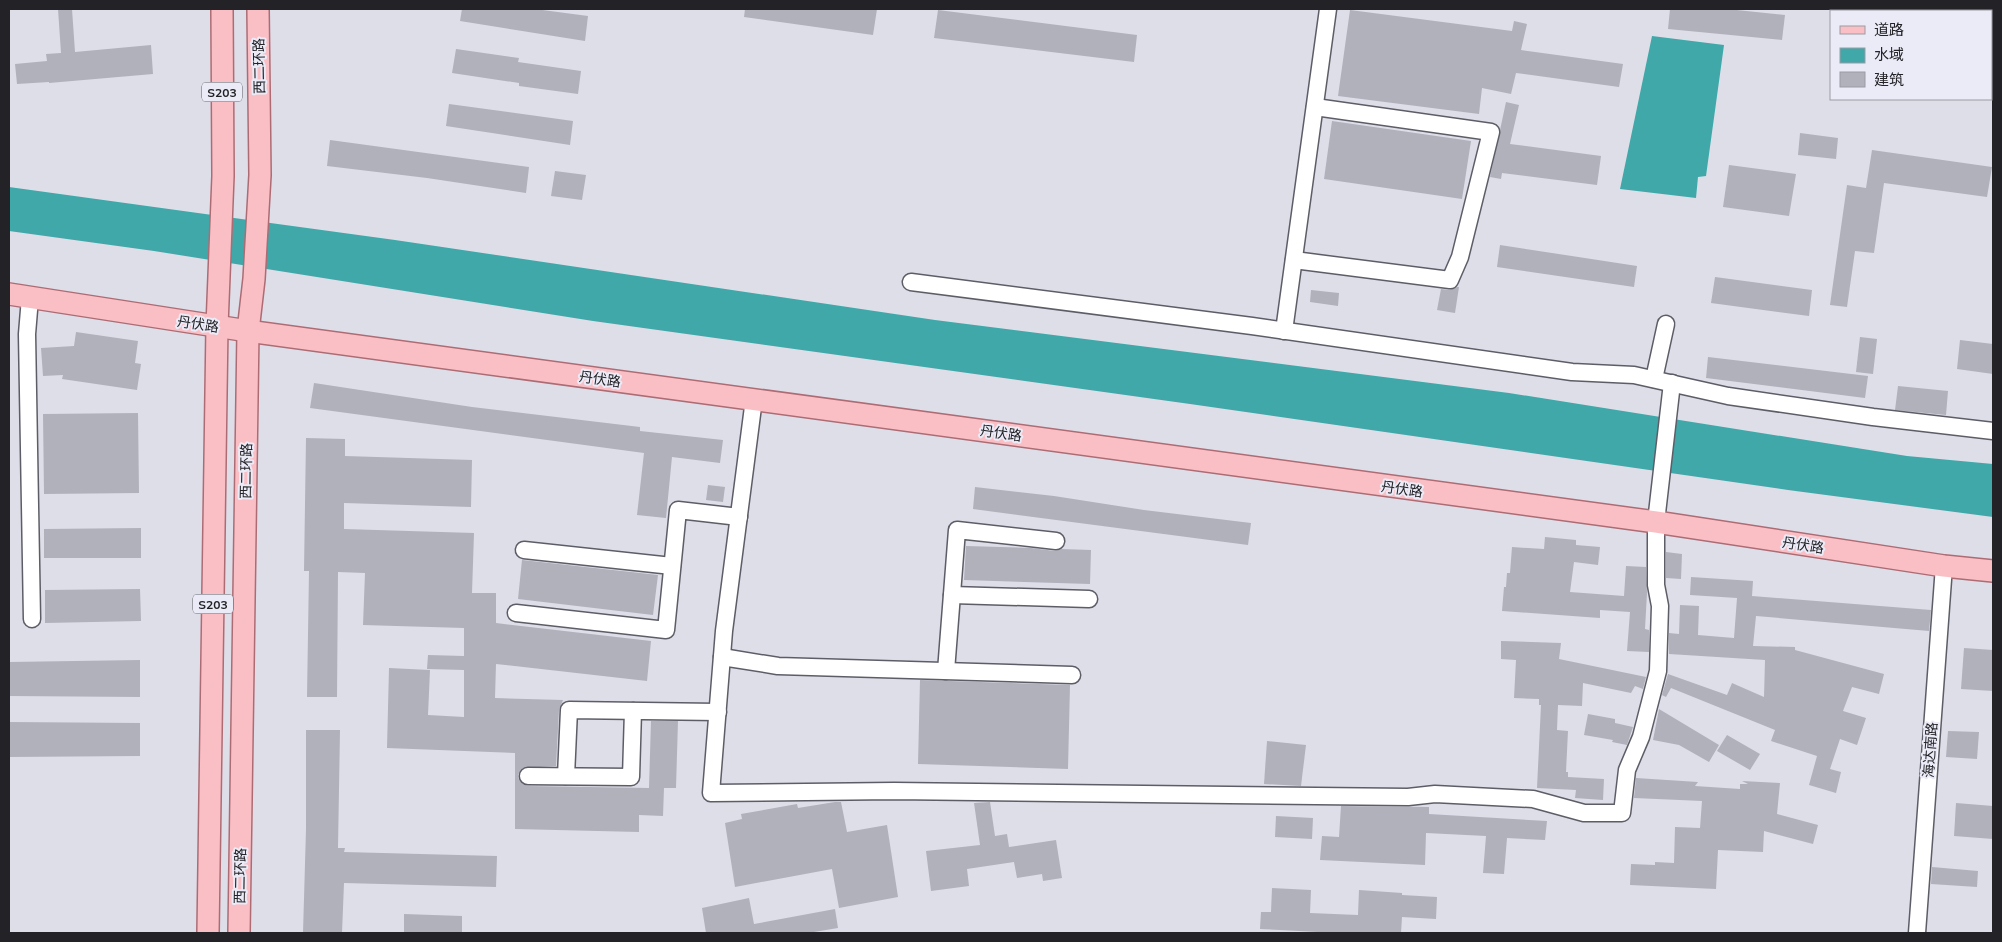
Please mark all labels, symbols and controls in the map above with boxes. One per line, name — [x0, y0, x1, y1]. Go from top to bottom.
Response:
legend — [1830, 10, 1992, 100]
text: 道路 — [1874, 20, 1904, 39]
street label: 西二环路 — [250, 38, 268, 94]
text: 水域 — [1874, 45, 1904, 64]
text: 建筑 — [1874, 70, 1904, 89]
road number: S203 — [202, 82, 242, 101]
street label: 丹伏路 — [176, 312, 220, 336]
street label: 丹伏路 — [578, 367, 622, 391]
street label: 丹伏路 — [979, 421, 1023, 445]
street label: 西二环路 — [237, 443, 255, 499]
street label: 丹伏路 — [1380, 477, 1424, 501]
street label: 丹伏路 — [1781, 533, 1825, 557]
road number: S203 — [193, 594, 233, 614]
street label: 海达南路 — [1919, 721, 1941, 779]
street label: 西二环路 — [231, 848, 249, 904]

